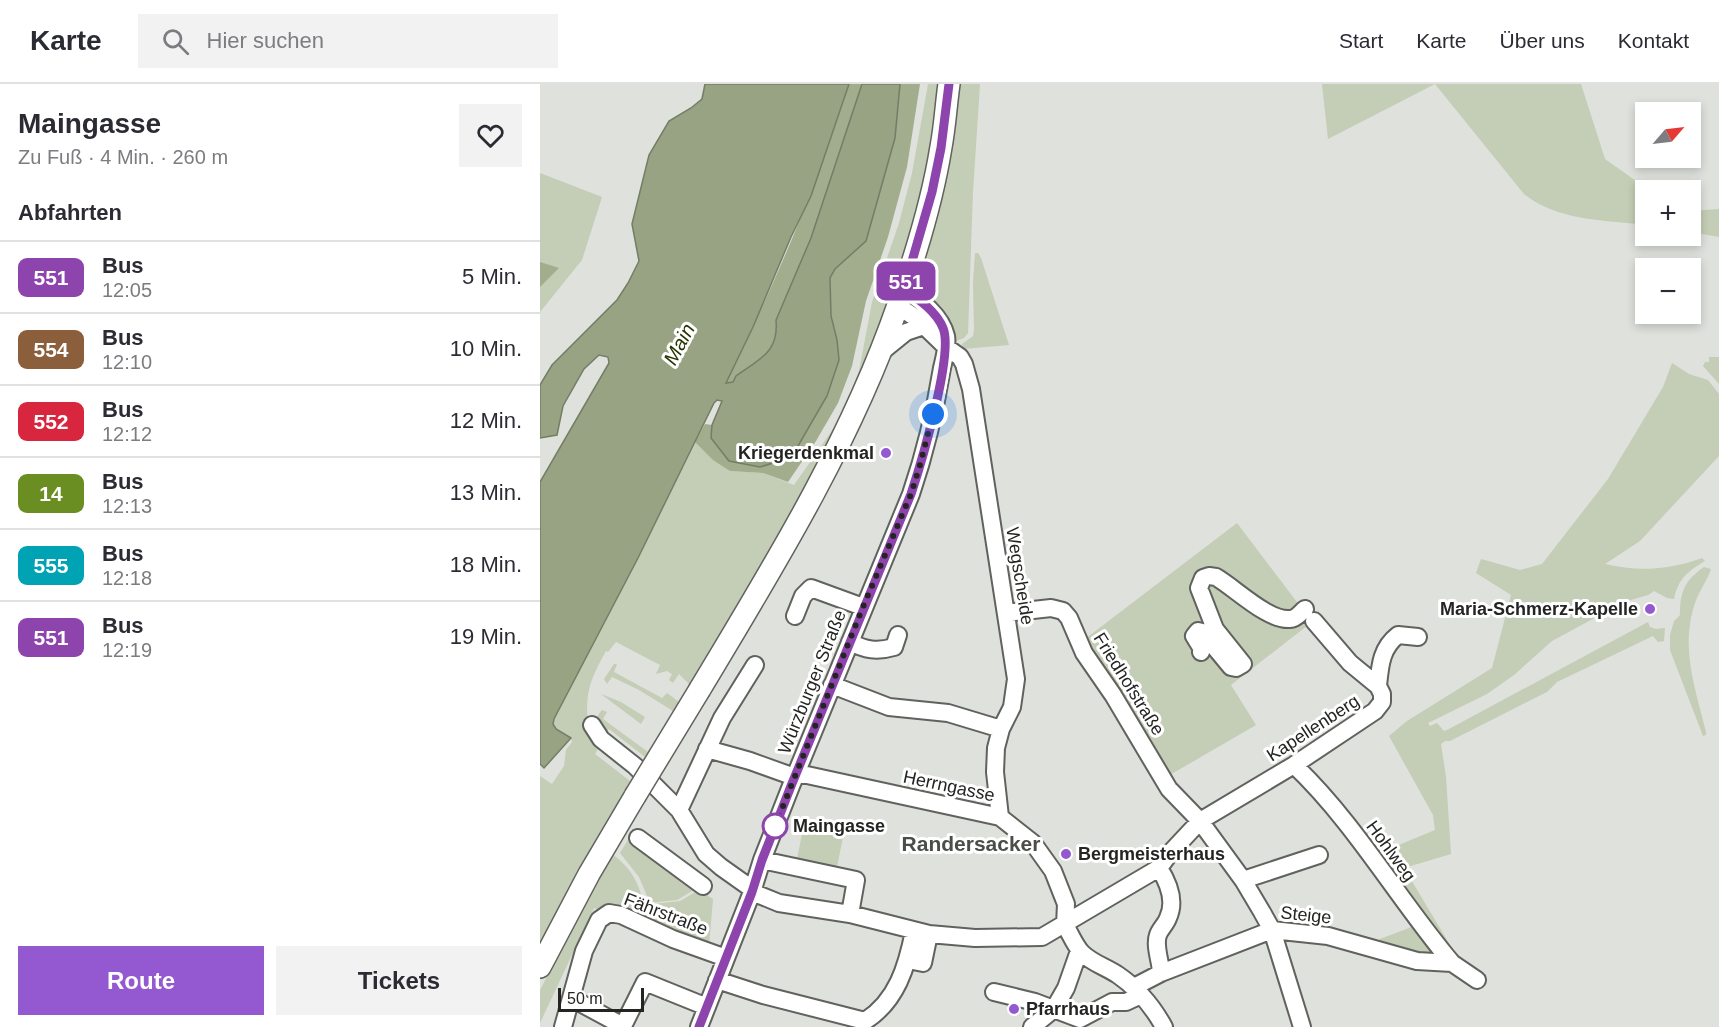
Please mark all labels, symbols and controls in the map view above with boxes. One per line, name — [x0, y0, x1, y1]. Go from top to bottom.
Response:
search box — [138, 14, 558, 68]
text: Karte — [30, 25, 102, 56]
icon: search — [159, 25, 192, 58]
text: Hier suchen — [207, 28, 324, 53]
text: Start — [1339, 29, 1383, 52]
text: Karte — [1416, 29, 1467, 52]
text: Über uns — [1500, 29, 1585, 52]
text: Kontakt — [1618, 29, 1689, 52]
north arrow — [1635, 102, 1701, 168]
map controls — [1635, 102, 1701, 324]
button: heart — [459, 104, 522, 167]
text: Maingasse — [18, 108, 161, 139]
text: Zu Fuß · 4 Min. · 260 m — [18, 146, 228, 168]
button: + — [1635, 180, 1701, 246]
text: Abfahrten — [18, 200, 122, 225]
text: Bus — [102, 253, 144, 278]
button: − — [1635, 258, 1701, 324]
line badge: 551 — [872, 262, 940, 300]
text: 5 Min. — [462, 264, 522, 289]
text: 551 — [33, 266, 69, 289]
text: 551 — [888, 270, 924, 293]
text: 12:05 — [102, 279, 152, 301]
water label: Main — [659, 320, 699, 368]
text: Bus — [102, 325, 144, 350]
text: 10 Min. — [450, 336, 522, 361]
text: 554 — [33, 338, 69, 361]
text: 12:10 — [102, 351, 152, 373]
text: Bus — [102, 397, 144, 422]
your location — [918, 399, 948, 429]
text: 12 Min. — [450, 408, 522, 433]
text: 552 — [33, 410, 69, 433]
text: 12:12 — [102, 423, 152, 445]
place label: Kriegerdenkmal — [738, 443, 874, 463]
marker: Kriegerdenkmal — [879, 446, 893, 460]
text: Bus — [102, 469, 144, 494]
text: 13 Min. — [450, 480, 522, 505]
text: 14 — [39, 482, 63, 505]
text: 12:13 — [102, 495, 152, 517]
street label: Wegscheide — [1002, 526, 1038, 626]
text: Bus — [102, 541, 144, 566]
text: 18 Min. — [450, 552, 522, 577]
text: 555 — [33, 554, 69, 577]
text: 12:18 — [102, 567, 152, 589]
place label: Maria-Schmerz-Kapelle — [1440, 599, 1638, 619]
marker: Maria-Schmerz-Kapelle — [1643, 602, 1657, 616]
street label: Würzburger Straße — [774, 607, 850, 757]
text: Bus — [102, 613, 144, 638]
text: 19 Min. — [450, 624, 522, 649]
text: 551 — [33, 626, 69, 649]
street label: Friedhofstraße — [1090, 629, 1168, 739]
text: 12:19 — [102, 639, 152, 661]
street label: Kapellenberg — [1263, 691, 1363, 765]
street label: Herrngasse — [901, 767, 997, 805]
marker: Maingasse — [762, 813, 788, 839]
place label: Maingasse — [793, 816, 885, 836]
street label: Hohlweg — [1362, 817, 1420, 885]
district label: Randersacker — [902, 832, 1040, 855]
place label: Bergmeisterhaus — [1078, 844, 1225, 864]
marker: Bergmeisterhaus — [1059, 847, 1073, 861]
street label: Fährstraße — [621, 889, 711, 939]
street label: Steige — [1280, 902, 1332, 928]
button: Route — [18, 946, 264, 1015]
button: Tickets — [276, 946, 522, 1015]
scale bar — [558, 985, 644, 1012]
text: 50 m — [567, 990, 603, 1007]
place label: Pfarrhaus — [1026, 999, 1110, 1019]
marker: Pfarrhaus — [1007, 1002, 1021, 1016]

